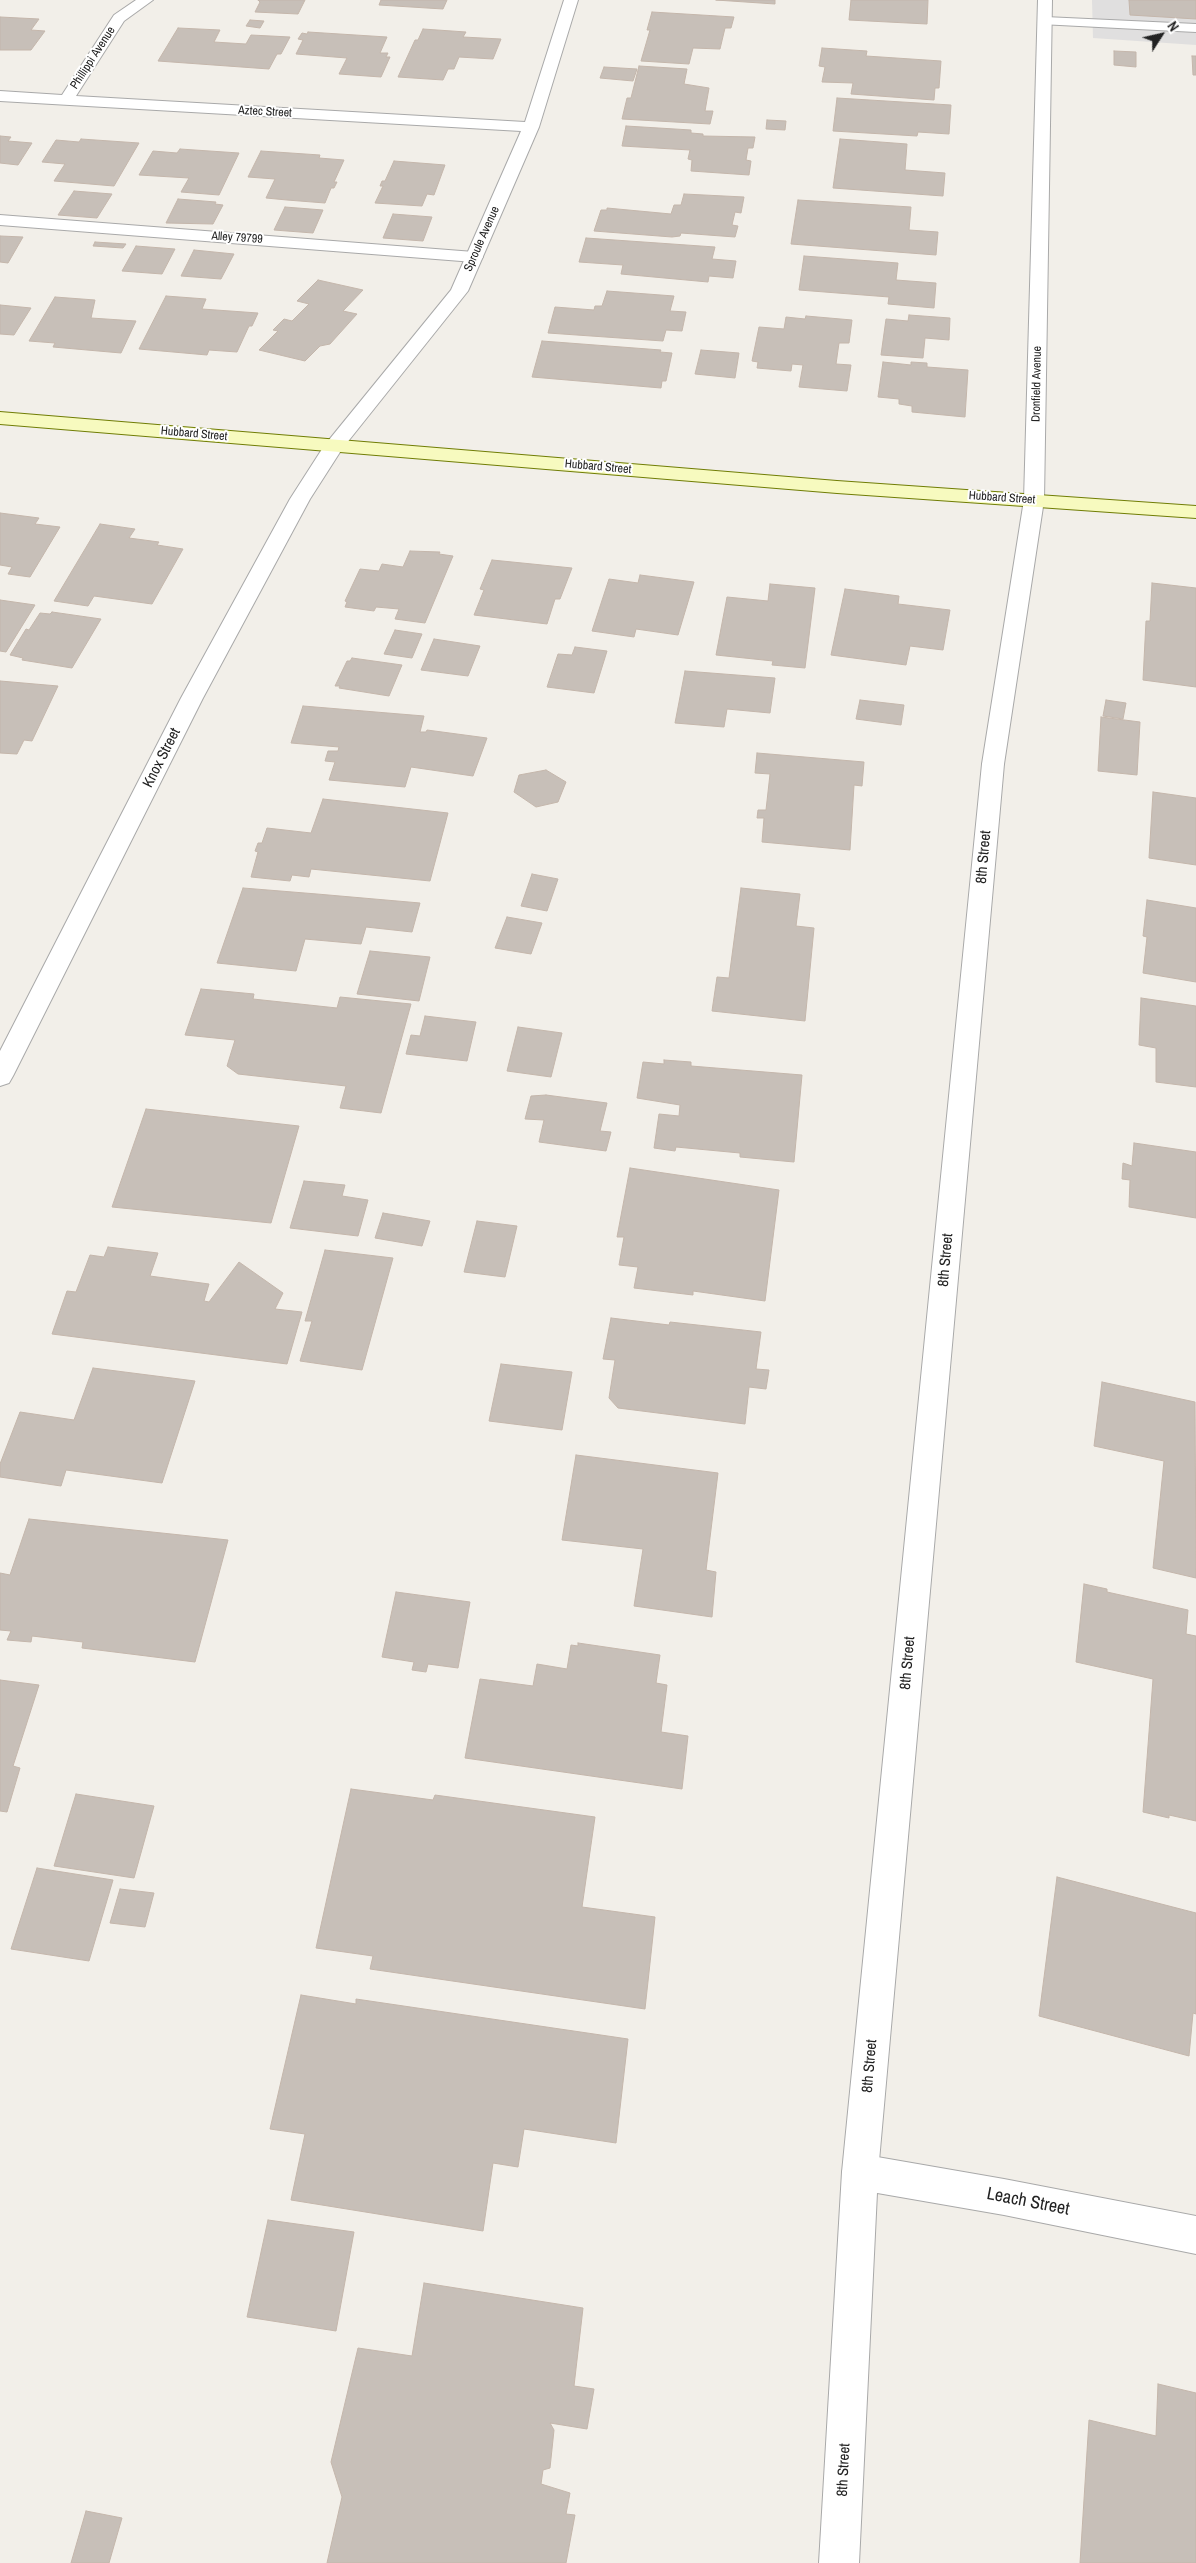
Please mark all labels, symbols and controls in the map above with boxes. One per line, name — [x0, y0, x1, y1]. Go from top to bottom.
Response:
north arrow — [1136, 10, 1186, 60]
text: N — [1164, 18, 1183, 35]
street label: Phillippi Avenue — [67, 24, 119, 92]
street label: Aztec Street — [238, 103, 292, 121]
street label: Sproule Avenue — [461, 204, 503, 274]
street label: Alley 79799 — [211, 229, 263, 247]
street label: Dronfield Avenue — [1029, 346, 1045, 422]
street label: Hubbard Street — [160, 424, 228, 444]
street label: Hubbard Street — [564, 457, 632, 477]
street label: Hubbard Street — [968, 488, 1036, 508]
street label: Knox Street — [139, 725, 185, 791]
street label: 8th Street — [973, 830, 995, 884]
street label: 8th Street — [935, 1233, 957, 1287]
street label: 8th Street — [897, 1636, 919, 1690]
street label: 8th Street — [859, 2039, 881, 2093]
street label: Leach Street — [985, 2183, 1071, 2221]
street label: 8th Street — [834, 2443, 854, 2497]

